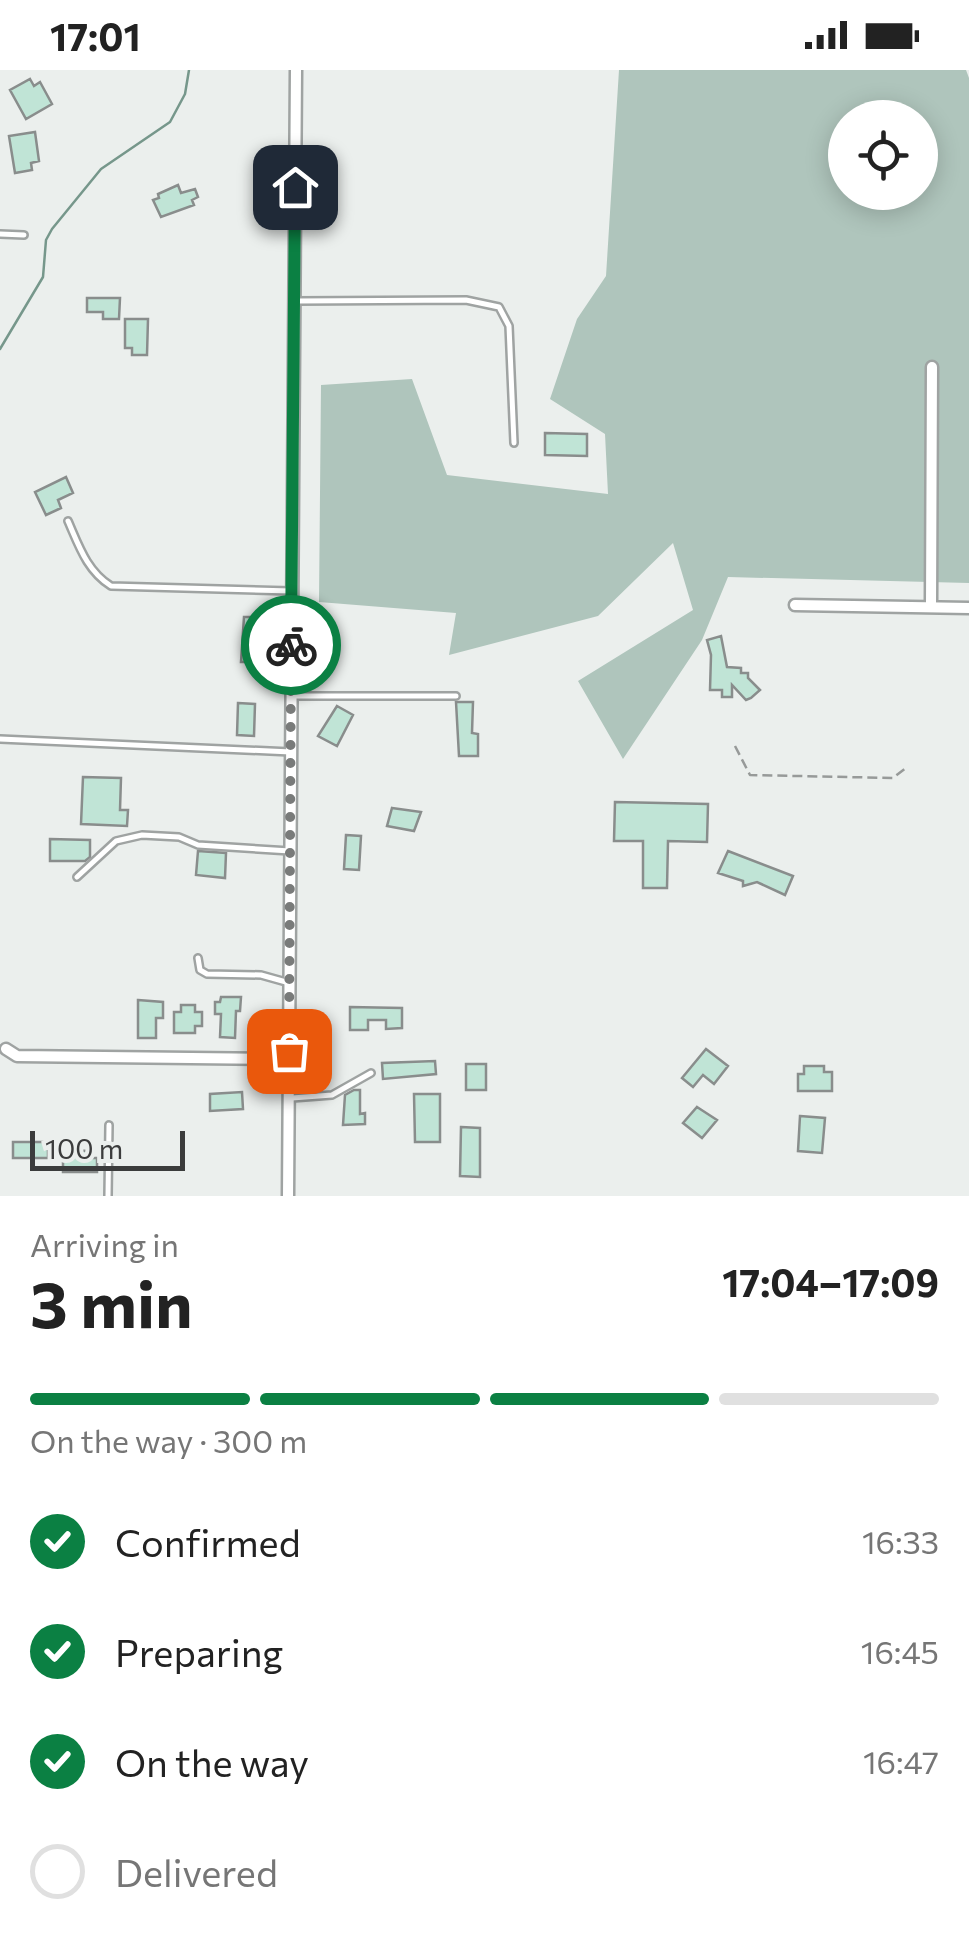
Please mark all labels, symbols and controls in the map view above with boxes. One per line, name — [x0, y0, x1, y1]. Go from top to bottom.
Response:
text: 17:01 — [50, 12, 141, 59]
map controls — [828, 100, 938, 210]
button: locate — [828, 100, 938, 210]
pin — [253, 145, 338, 230]
icon: home — [268, 160, 323, 215]
courier — [241, 595, 341, 695]
icon: bike — [264, 618, 319, 673]
pin — [247, 1009, 332, 1094]
icon: bag — [262, 1024, 317, 1079]
scale bar — [30, 1126, 185, 1170]
text: 100 m — [45, 1131, 123, 1165]
text: Arriving in — [30, 1224, 179, 1264]
text: 17:04–17:09 — [722, 1258, 939, 1305]
text: 3 min — [30, 1262, 193, 1341]
text: On the way · 300 m — [30, 1420, 307, 1460]
icon: check — [30, 1514, 85, 1569]
text: Confirmed — [115, 1518, 301, 1565]
text: 16:33 — [862, 1521, 939, 1561]
icon: check — [30, 1624, 85, 1679]
text: Preparing — [115, 1628, 283, 1675]
text: 16:45 — [861, 1631, 939, 1671]
icon: check — [30, 1734, 85, 1789]
text: On the way — [115, 1738, 309, 1785]
text: 16:47 — [863, 1741, 939, 1781]
text: Delivered — [115, 1848, 278, 1895]

